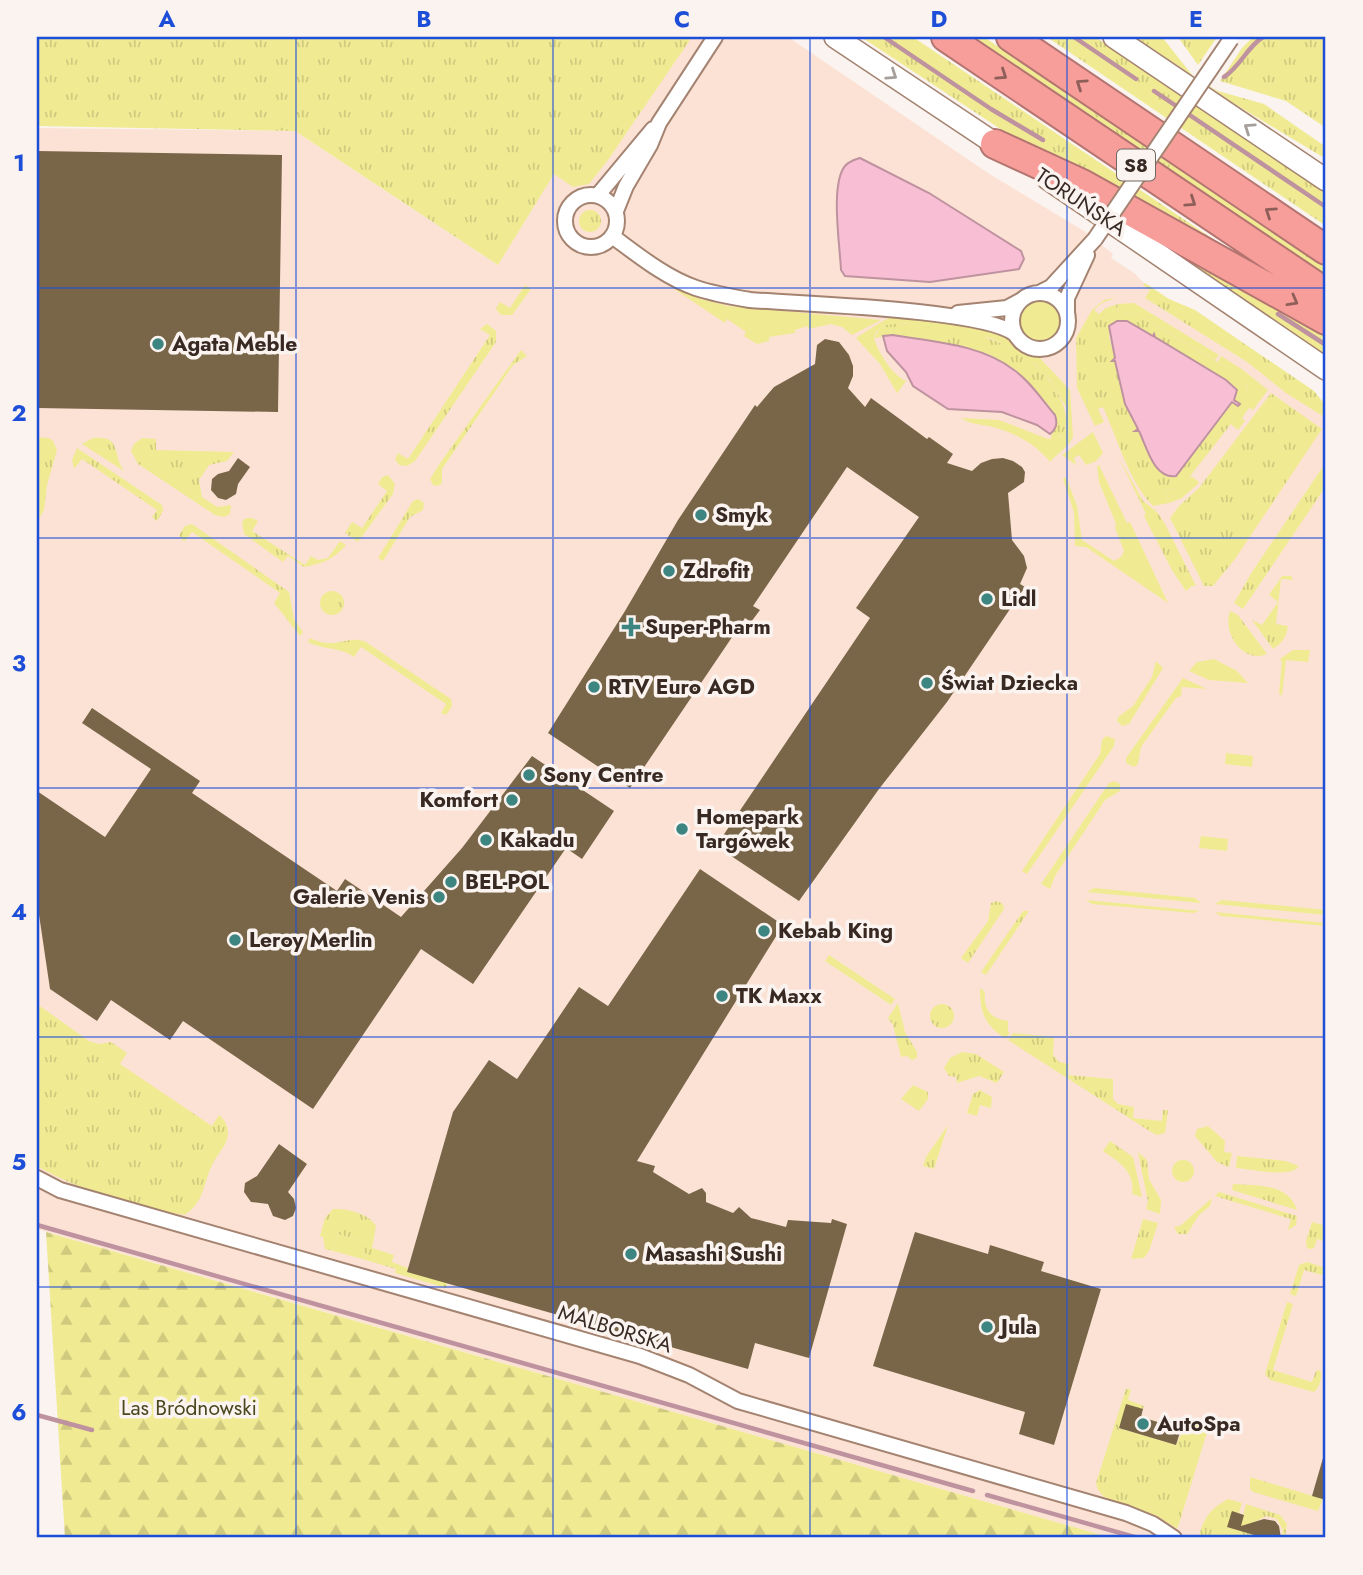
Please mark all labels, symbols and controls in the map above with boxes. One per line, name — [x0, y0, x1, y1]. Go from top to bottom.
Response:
text: A — [158, 2, 176, 36]
text: B — [416, 2, 432, 36]
text: C — [674, 2, 690, 36]
text: D — [931, 2, 948, 36]
text: E — [1189, 2, 1203, 36]
one-way arrow — [884, 67, 897, 79]
one-way arrow — [994, 67, 1007, 79]
one-way arrow — [1076, 80, 1089, 92]
one-way arrow — [1244, 123, 1257, 136]
text: 1 — [13, 146, 25, 180]
road number: S8 — [1117, 150, 1155, 181]
street label: TORUŃSKA — [1030, 161, 1132, 244]
one-way arrow — [1183, 194, 1196, 206]
one-way arrow — [1265, 207, 1278, 220]
one-way arrow — [1286, 293, 1298, 307]
place label: Agata Meble — [171, 329, 297, 359]
marker: Agata Meble — [150, 336, 166, 352]
text: 2 — [11, 396, 27, 430]
place label: Smyk — [715, 500, 768, 530]
marker: Smyk — [693, 507, 709, 523]
place label: Zdrofit — [683, 556, 750, 586]
marker: Zdrofit — [661, 563, 677, 579]
place label: Lidl — [1001, 584, 1037, 614]
marker: Lidl — [979, 591, 995, 607]
place label: Super-Pharm — [645, 612, 771, 642]
marker: Super-Pharm — [623, 619, 639, 635]
text: 3 — [12, 646, 26, 680]
place label: Świat Dziecka — [941, 668, 1078, 698]
place label: RTV Euro AGD — [608, 672, 755, 702]
marker: Świat Dziecka — [919, 675, 935, 691]
marker: RTV Euro AGD — [586, 679, 602, 695]
place label: Sony Centre — [543, 760, 664, 790]
marker: Sony Centre — [521, 767, 537, 783]
place label: Komfort — [419, 785, 498, 815]
marker: Komfort — [504, 792, 520, 808]
place label: Homepark Targówek — [696, 802, 799, 856]
marker: Homepark Targówek — [674, 821, 690, 837]
place label: Kakadu — [500, 825, 574, 855]
marker: Kakadu — [478, 832, 494, 848]
place label: BEL-POL — [465, 867, 549, 897]
marker: BEL-POL — [443, 874, 459, 890]
place label: Galerie Venis — [293, 882, 425, 912]
marker: Galerie Venis — [431, 889, 447, 905]
text: 4 — [11, 895, 27, 929]
place label: Kebab King — [778, 916, 893, 946]
marker: Kebab King — [756, 923, 772, 939]
place label: Leroy Merlin — [249, 925, 373, 955]
marker: Leroy Merlin — [227, 932, 243, 948]
place label: TK Maxx — [736, 981, 823, 1011]
marker: TK Maxx — [714, 988, 730, 1004]
text: 5 — [12, 1145, 26, 1179]
place label: Masashi Sushi — [645, 1239, 782, 1269]
marker: Masashi Sushi — [623, 1246, 639, 1262]
street label: MALBORSKA — [554, 1297, 676, 1361]
place label: Jula — [997, 1312, 1037, 1342]
marker: Jula — [979, 1319, 995, 1335]
park label: Las Bródnowski — [121, 1393, 257, 1423]
text: 6 — [11, 1395, 27, 1429]
place label: AutoSpa — [1156, 1409, 1241, 1439]
marker: AutoSpa — [1135, 1416, 1151, 1432]

